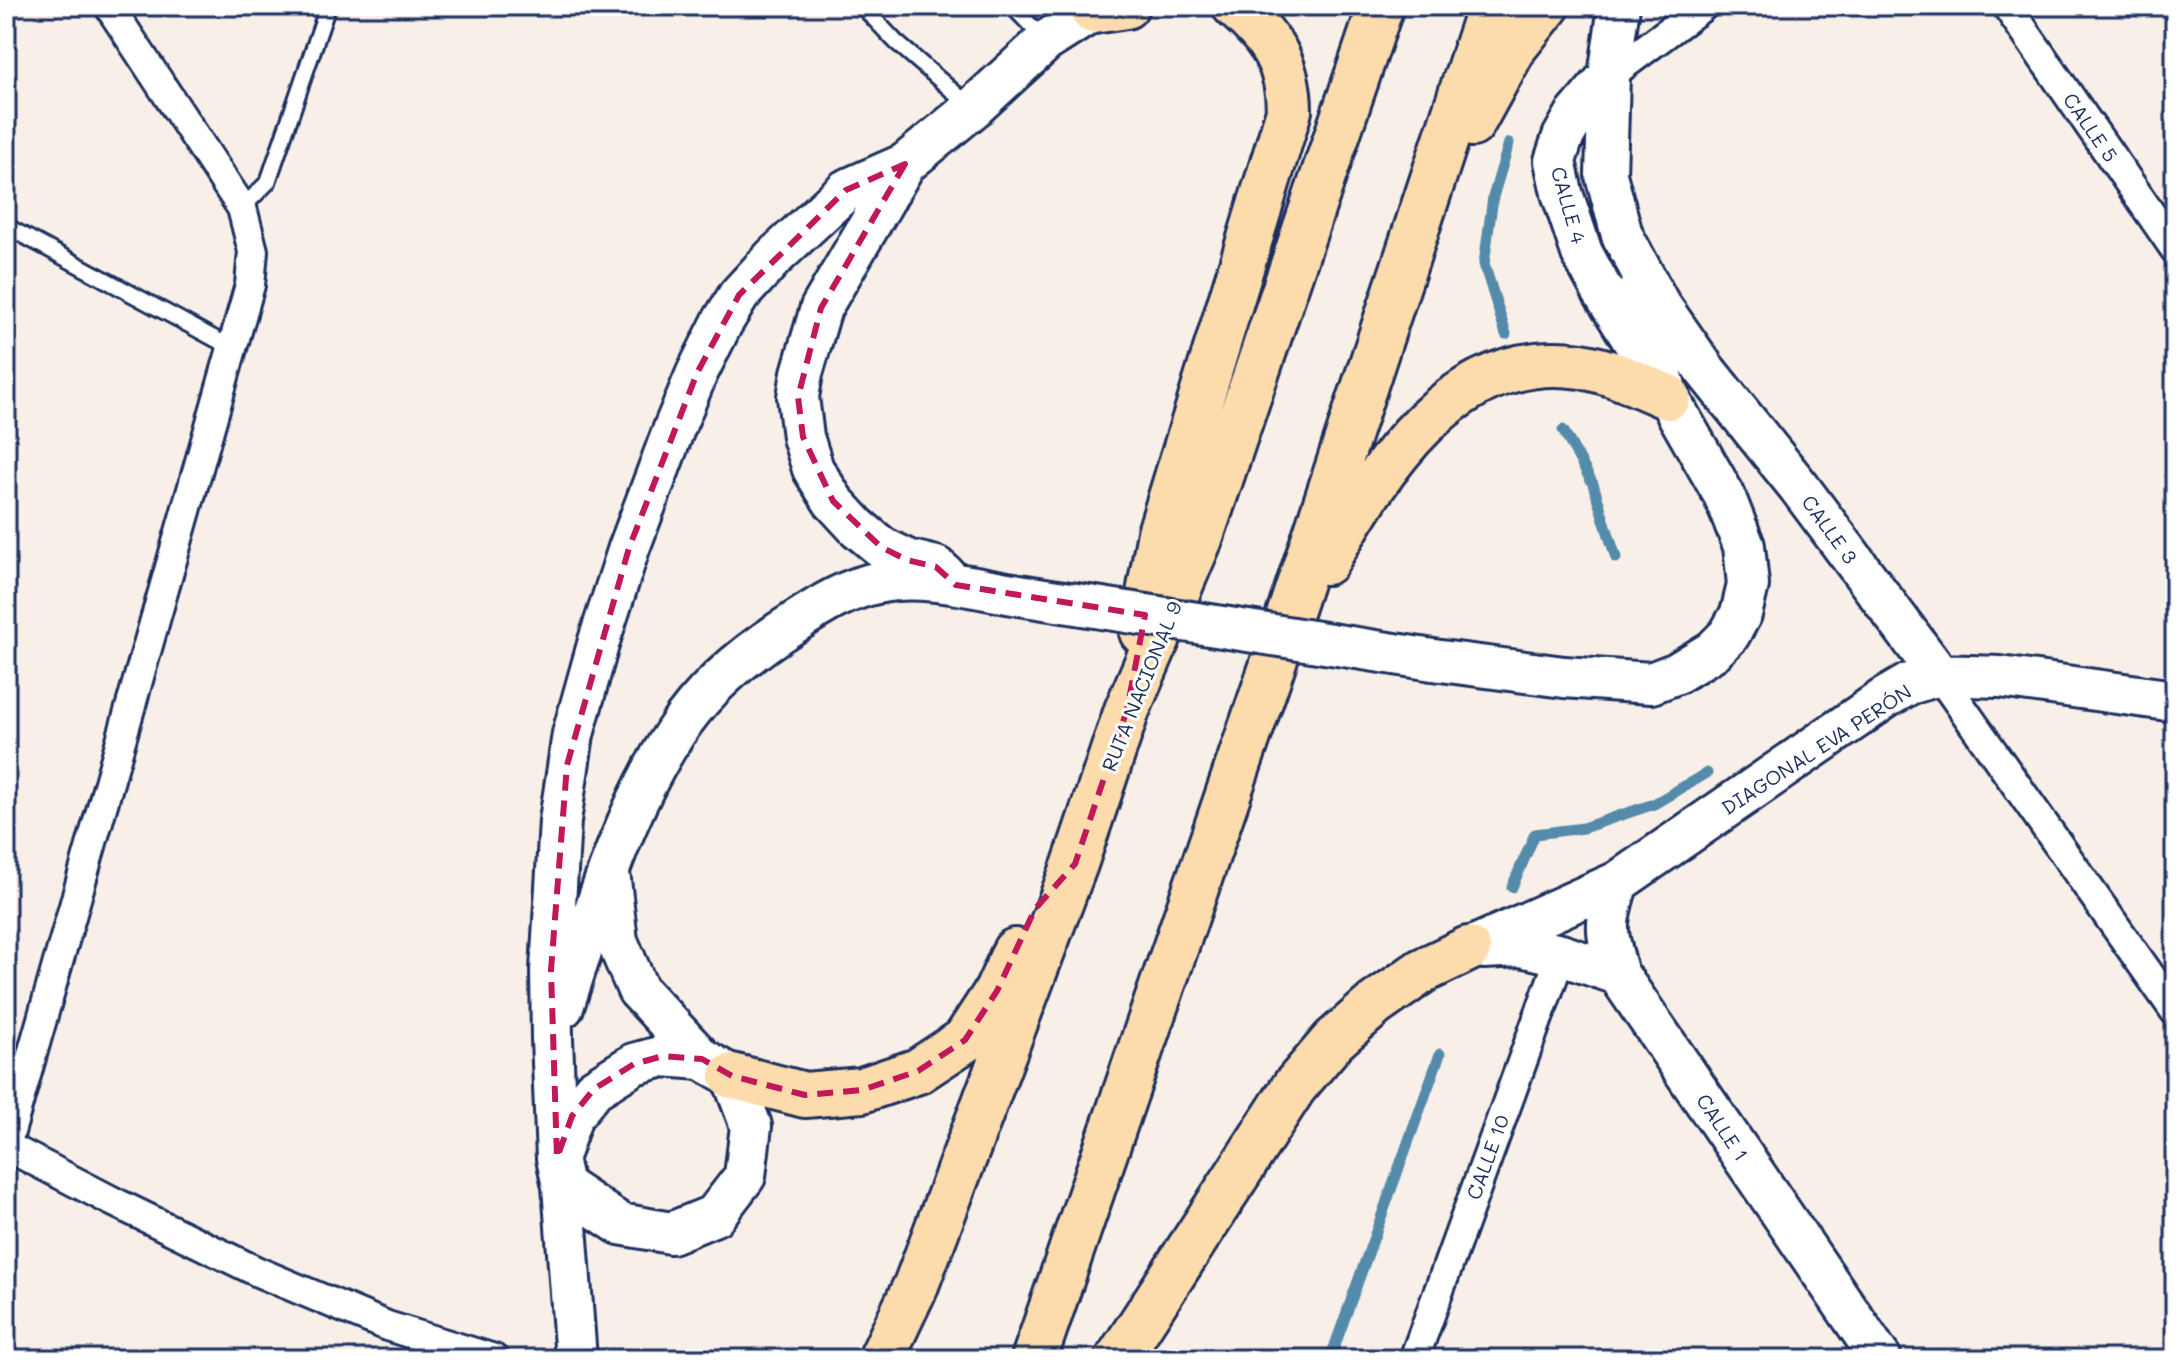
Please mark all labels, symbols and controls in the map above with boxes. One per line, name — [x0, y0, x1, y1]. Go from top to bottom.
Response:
street label: CALLE 5 — [2058, 87, 2124, 167]
street label: CALLE 4 — [1546, 164, 1592, 247]
street label: CALLE 3 — [1796, 490, 1864, 568]
street label: RUTA NACIONAL 9 — [1095, 597, 1187, 775]
street label: DIAGONAL EVA PERÓN — [1716, 678, 1916, 820]
street label: CALLE 1 — [1691, 1088, 1755, 1166]
street label: CALLE 10 — [1460, 1111, 1514, 1203]

